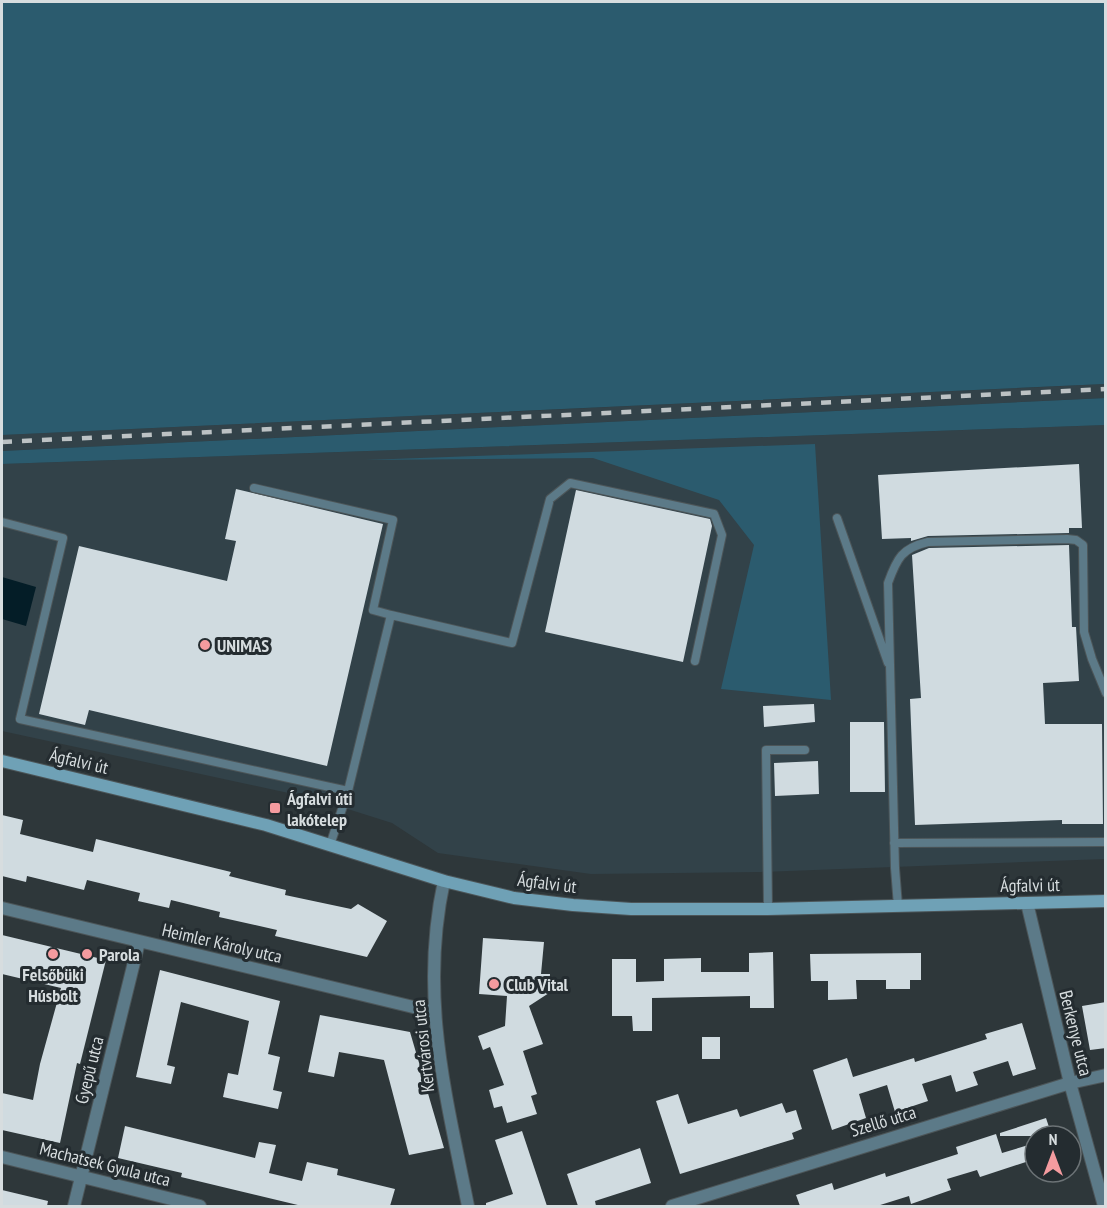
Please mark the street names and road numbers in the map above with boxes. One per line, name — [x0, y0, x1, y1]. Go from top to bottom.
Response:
street label: Ágfalvi út — [47, 743, 111, 779]
street label: Ágfalvi út — [516, 868, 578, 898]
street label: Ágfalvi út — [1000, 873, 1060, 897]
street label: Heimler Károly utca — [160, 918, 284, 968]
street label: Berkenye utca — [1054, 988, 1098, 1078]
street label: Kertvárosi utca — [407, 999, 439, 1093]
street label: Gyepű utca — [70, 1034, 108, 1106]
street label: Szellő utca — [847, 1100, 919, 1142]
street label: Machatsek Gyula utca — [37, 1137, 173, 1191]

